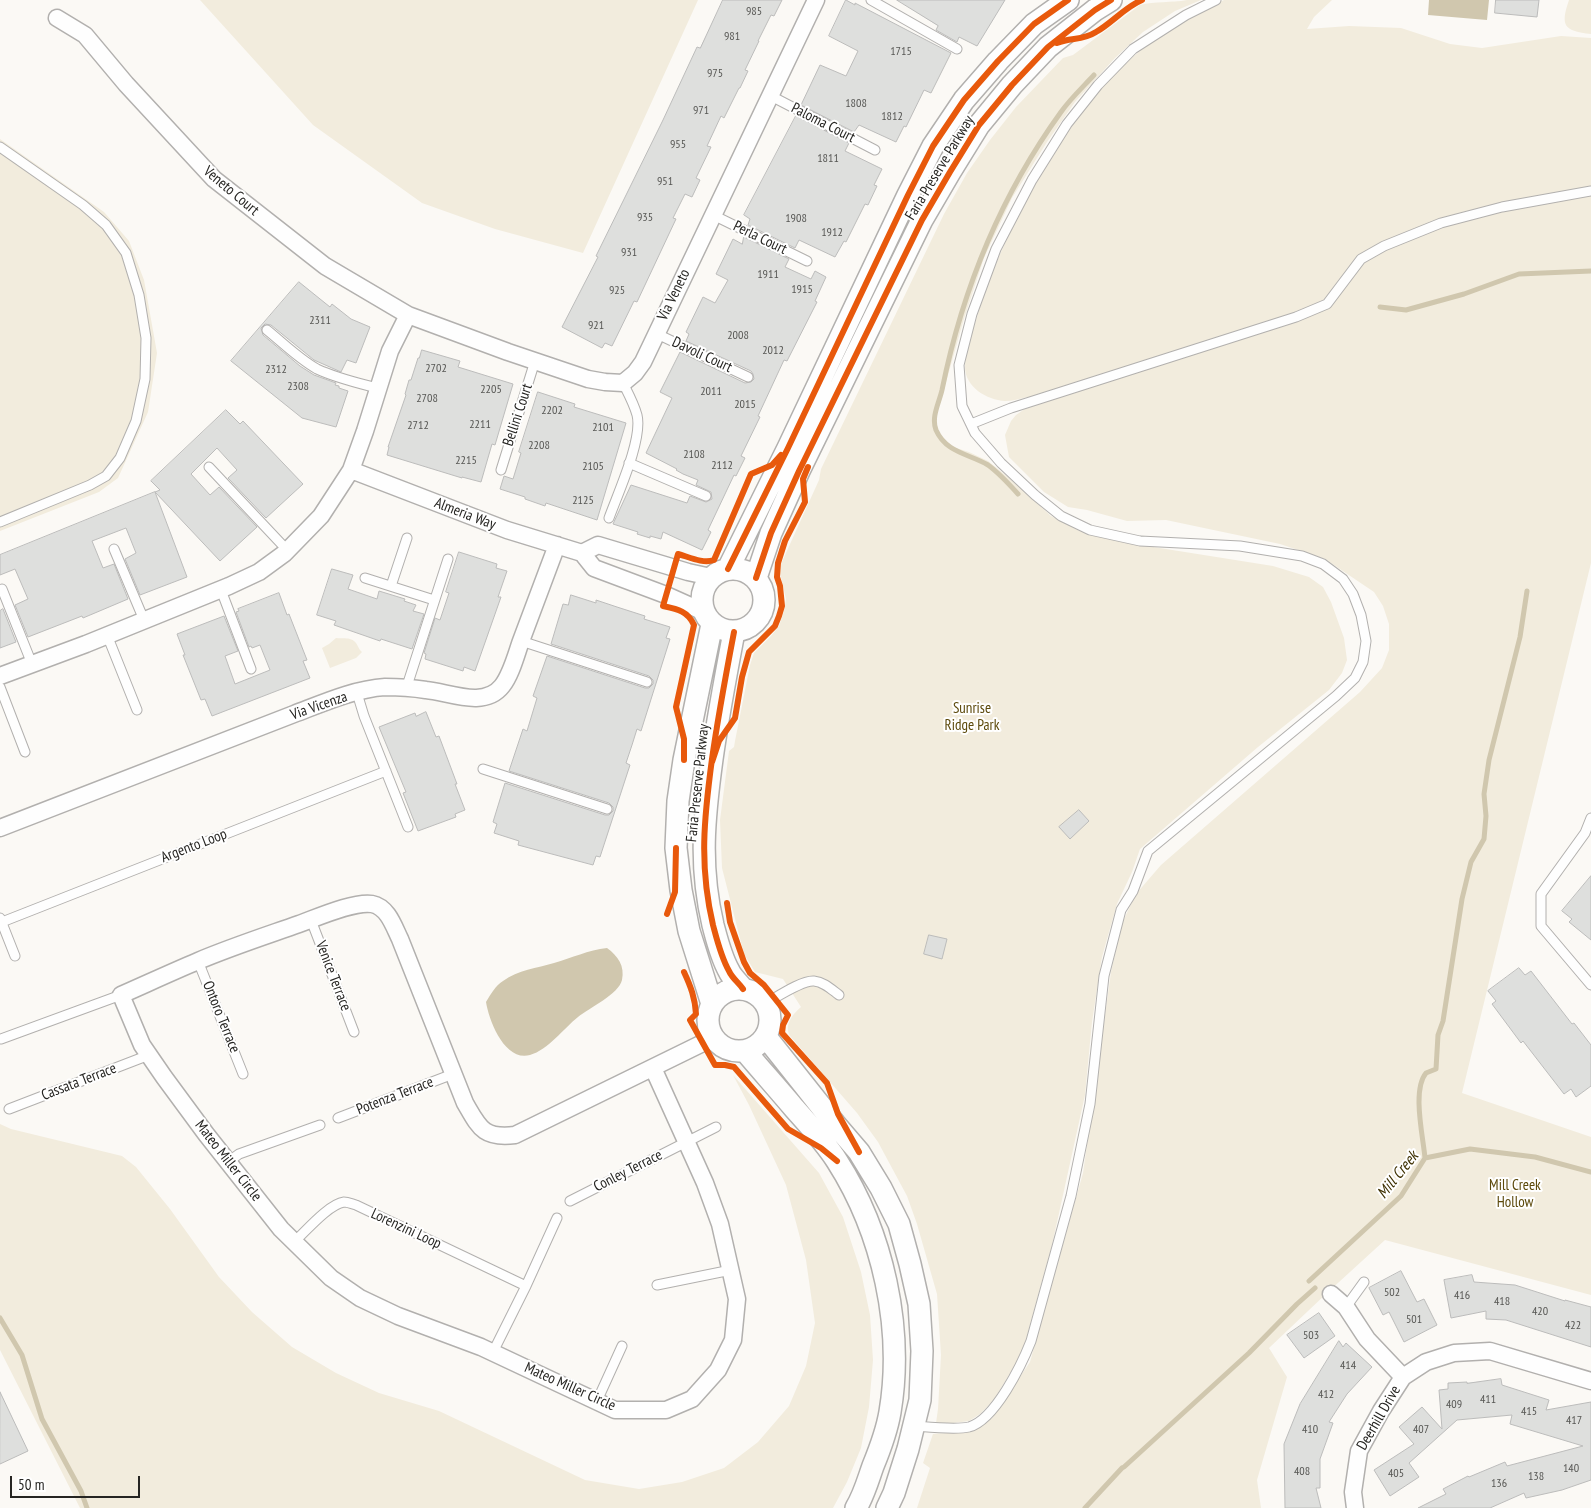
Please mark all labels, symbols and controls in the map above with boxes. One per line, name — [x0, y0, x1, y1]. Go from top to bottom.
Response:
house number: 985 — [746, 5, 762, 19]
house number: 981 — [724, 30, 740, 44]
house number: 1715 — [890, 45, 912, 59]
house number: 975 — [707, 67, 723, 81]
house number: 1808 — [845, 97, 867, 111]
street label: Paloma Court — [788, 99, 858, 147]
house number: 971 — [693, 104, 709, 118]
house number: 1812 — [881, 110, 903, 124]
street label: Faria Preserve Parkway — [902, 112, 978, 224]
house number: 955 — [670, 138, 686, 152]
house number: 1811 — [817, 152, 839, 166]
street label: Veneto Court — [200, 163, 262, 219]
house number: 951 — [657, 175, 673, 189]
house number: 935 — [637, 211, 653, 225]
house number: 1908 — [785, 212, 807, 226]
street label: Perla Court — [730, 217, 790, 259]
house number: 1912 — [821, 226, 843, 240]
house number: 931 — [621, 246, 637, 260]
street label: Via Veneto — [654, 266, 694, 324]
house number: 1911 — [757, 268, 779, 282]
house number: 1915 — [791, 283, 813, 297]
house number: 925 — [609, 284, 625, 298]
house number: 2311 — [309, 314, 331, 328]
house number: 921 — [588, 319, 604, 333]
house number: 2008 — [727, 329, 749, 343]
street label: Davoli Court — [669, 333, 735, 377]
house number: 2012 — [762, 344, 784, 358]
house number: 2702 — [425, 362, 447, 376]
house number: 2312 — [265, 363, 287, 377]
house number: 2308 — [287, 380, 309, 394]
street label: Bellini Court — [499, 382, 537, 448]
house number: 2205 — [480, 383, 502, 397]
house number: 2011 — [700, 385, 722, 399]
house number: 2708 — [416, 392, 438, 406]
house number: 2015 — [734, 398, 756, 412]
house number: 2202 — [541, 404, 563, 418]
house number: 2211 — [469, 418, 491, 432]
house number: 2712 — [407, 419, 429, 433]
house number: 2101 — [592, 421, 614, 435]
house number: 2208 — [528, 439, 550, 453]
house number: 2108 — [683, 448, 705, 462]
house number: 2215 — [455, 454, 477, 468]
house number: 2112 — [711, 459, 733, 473]
house number: 2105 — [582, 460, 604, 474]
street label: Almeria Way — [432, 494, 498, 534]
house number: 2125 — [572, 494, 594, 508]
street label: Via Vicenza — [288, 688, 350, 724]
park label: Sunrise Ridge Park — [944, 700, 1000, 735]
street label: Faria Preserve Parkway — [683, 723, 713, 843]
street label: Argento Loop — [158, 825, 230, 867]
street label: Venice Terrace — [311, 938, 355, 1014]
street label: Ontoro Terrace — [198, 978, 244, 1056]
street label: Cassata Terrace — [39, 1059, 119, 1105]
street label: Potenza Terrace — [354, 1073, 436, 1119]
street label: Mateo Miller Circle — [191, 1117, 265, 1205]
street label: Conley Terrace — [591, 1146, 665, 1196]
water label: Mill Creek — [1373, 1147, 1423, 1203]
park label: Mill Creek Hollow — [1489, 1177, 1541, 1212]
street label: Lorenzini Loop — [368, 1205, 444, 1253]
house number: 502 — [1384, 1286, 1400, 1300]
house number: 416 — [1454, 1289, 1470, 1303]
house number: 418 — [1494, 1295, 1510, 1309]
house number: 420 — [1532, 1305, 1548, 1319]
house number: 501 — [1406, 1313, 1422, 1327]
house number: 422 — [1565, 1319, 1581, 1333]
house number: 503 — [1303, 1329, 1319, 1343]
street label: Mateo Miller Circle — [522, 1359, 618, 1415]
house number: 414 — [1340, 1359, 1356, 1373]
street label: Deerhill Drive — [1353, 1383, 1405, 1453]
house number: 412 — [1318, 1388, 1334, 1402]
house number: 411 — [1480, 1393, 1496, 1407]
house number: 409 — [1446, 1398, 1462, 1412]
house number: 415 — [1521, 1405, 1537, 1419]
house number: 417 — [1566, 1414, 1582, 1428]
house number: 410 — [1302, 1423, 1318, 1437]
house number: 407 — [1413, 1423, 1429, 1437]
house number: 140 — [1563, 1462, 1579, 1476]
house number: 408 — [1294, 1465, 1310, 1479]
scale bar — [12, 1466, 142, 1498]
house number: 405 — [1388, 1467, 1404, 1481]
house number: 138 — [1528, 1470, 1544, 1484]
text: 50 m — [18, 1475, 44, 1494]
house number: 136 — [1491, 1477, 1507, 1491]

